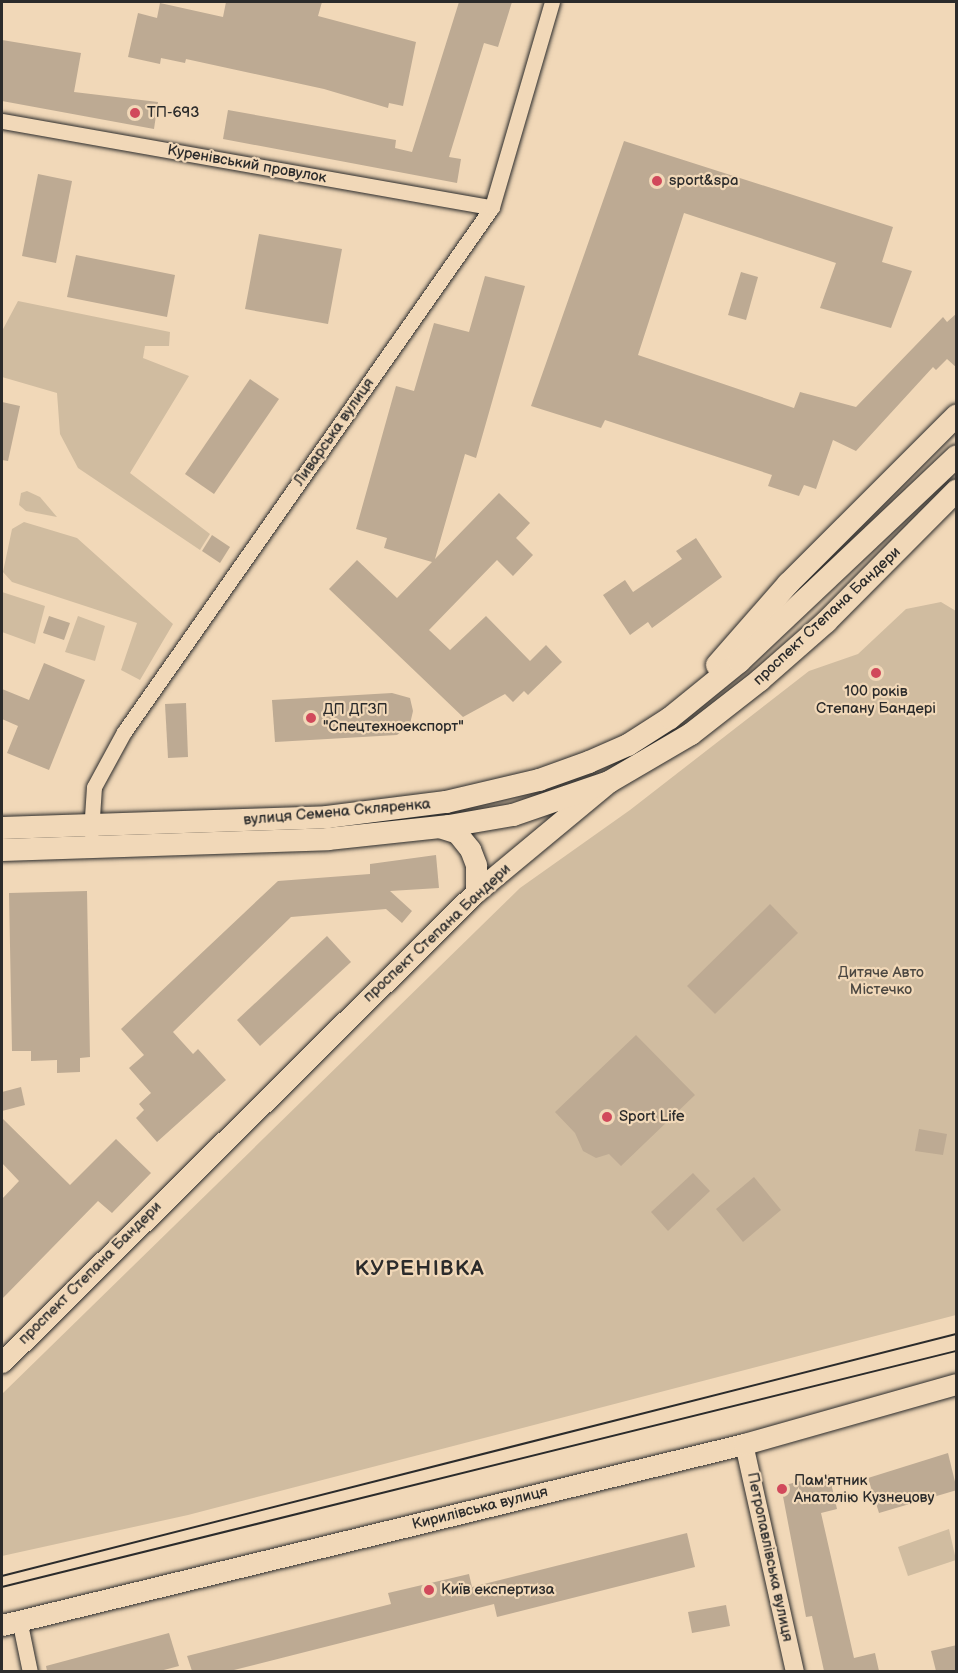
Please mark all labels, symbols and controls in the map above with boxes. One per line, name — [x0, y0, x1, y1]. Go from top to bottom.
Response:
place label: ТП-693 — [147, 104, 199, 122]
marker: ТП-693 — [128, 106, 142, 120]
street label: Куренівський провулок — [166, 141, 328, 187]
place label: sport&spa — [669, 172, 738, 190]
marker: sport&spa — [650, 174, 664, 188]
street label: Ливарська вулиця — [290, 375, 378, 489]
street label: проспект Степана Бандери — [750, 543, 904, 689]
marker: 100 років Степану Бандері — [869, 666, 883, 680]
place label: 100 років Степану Бандері — [816, 682, 936, 717]
place label: ДП ДГЗП "Спецтехноекспорт" — [323, 700, 464, 735]
marker: ДП ДГЗП "Спецтехноекспорт" — [304, 711, 318, 725]
street label: вулиця Семена Скляренка — [243, 795, 431, 829]
street label: проспект Степана Бандери — [360, 860, 514, 1006]
park label: Дитяче Авто Містечко — [838, 963, 924, 998]
place label: Sport Life — [619, 1108, 685, 1126]
marker: Sport Life — [600, 1110, 614, 1124]
street label: проспект Степана Бандери — [15, 1198, 165, 1348]
district label: КУРЕНІВКА — [355, 1256, 485, 1282]
street label: Петропавлівська вулиця — [743, 1471, 797, 1643]
place label: Пам'ятник Анатолію Кузнецову — [794, 1471, 934, 1506]
street label: Кирилівська вулиця — [410, 1482, 550, 1534]
marker: Пам'ятник Анатолію Кузнецову — [775, 1482, 789, 1496]
place label: Київ експертиза — [441, 1581, 555, 1599]
marker: Київ експертиза — [422, 1583, 436, 1597]

